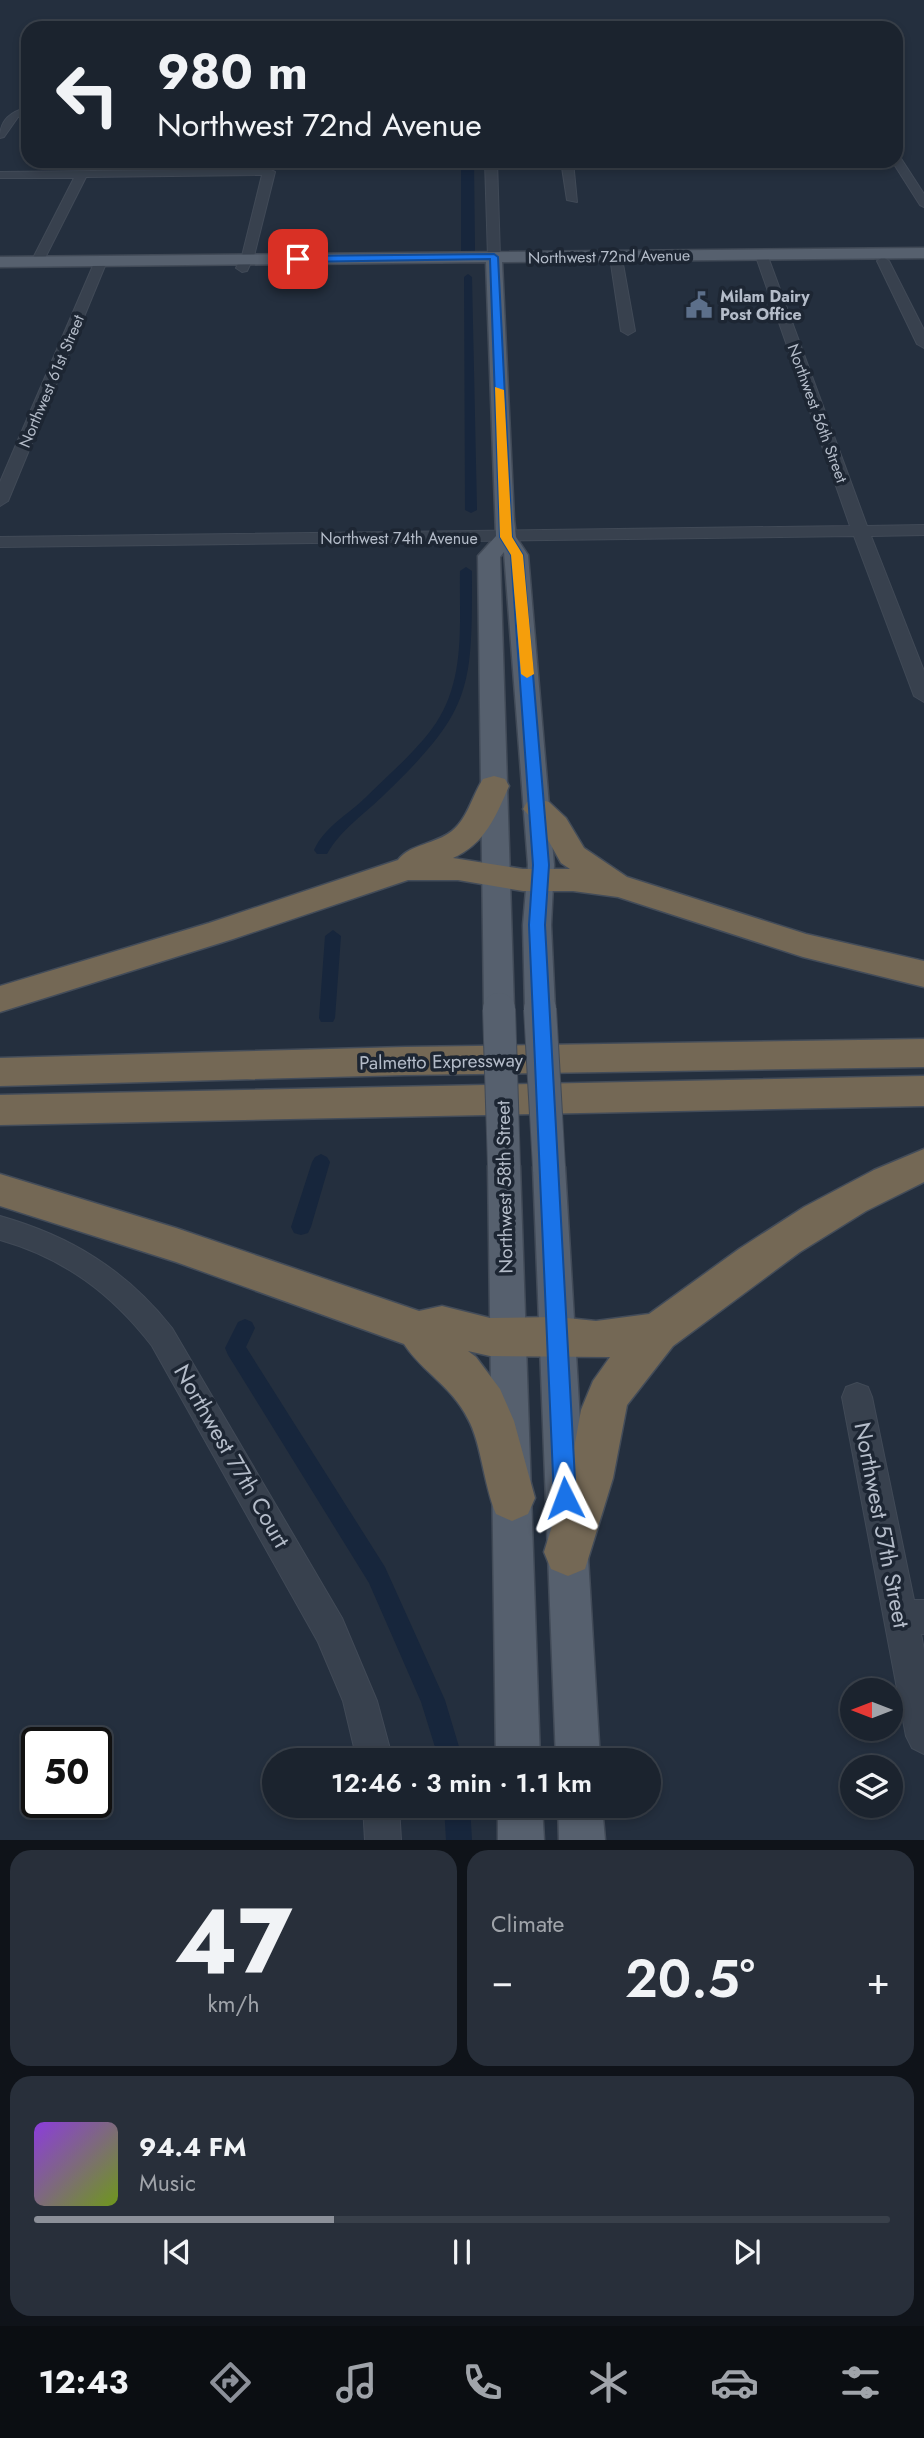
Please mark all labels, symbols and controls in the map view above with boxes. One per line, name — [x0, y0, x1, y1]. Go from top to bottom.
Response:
text: 980 m — [157, 37, 308, 107]
icon: left — [42, 49, 133, 140]
text: Northwest 72nd Avenue — [157, 102, 482, 148]
pin — [268, 229, 328, 289]
icon: arrive — [279, 240, 317, 278]
street label: Northwest 72nd Avenue — [528, 244, 690, 269]
place label: Milam Dairy Post Office — [720, 285, 810, 326]
public building icon: Milam Dairy Post Office — [684, 290, 714, 320]
street label: Northwest 61st Street — [13, 311, 90, 451]
street label: Northwest 56th Street — [782, 341, 853, 486]
street label: Northwest 74th Avenue — [320, 527, 478, 550]
street label: Palmetto Expressway — [359, 1047, 524, 1076]
street label: Northwest 58th Street — [489, 1100, 520, 1274]
street label: Northwest 77th Court — [166, 1358, 299, 1555]
street label: Northwest 57th Street — [845, 1419, 919, 1631]
position arrow — [528, 1461, 602, 1535]
north arrow — [840, 1678, 903, 1741]
map controls — [840, 1678, 903, 1818]
speed limit sign: 50 — [21, 1727, 112, 1818]
button: layers — [840, 1755, 903, 1818]
text: 12:46 · 3 min · 1.1 km — [331, 1764, 592, 1802]
text: 47 — [174, 1876, 293, 2007]
text: Climate — [491, 1907, 564, 1941]
text: 20.5° — [625, 1941, 755, 2017]
text: − — [491, 1953, 513, 2008]
text: + — [867, 1953, 890, 2008]
text: km/h — [208, 1987, 259, 2021]
text: 94.4 FM — [139, 2128, 246, 2166]
text: Music — [139, 2166, 196, 2200]
icon: previous — [158, 2233, 196, 2271]
icon: pause — [443, 2233, 481, 2271]
icon: next — [728, 2233, 766, 2271]
icon: directions — [206, 2358, 255, 2407]
icon: music — [332, 2358, 381, 2407]
icon: phone — [458, 2358, 507, 2407]
icon: climate — [584, 2358, 633, 2407]
icon: car — [710, 2358, 759, 2407]
icon: filters — [836, 2358, 885, 2407]
text: 12:43 — [39, 2359, 128, 2405]

